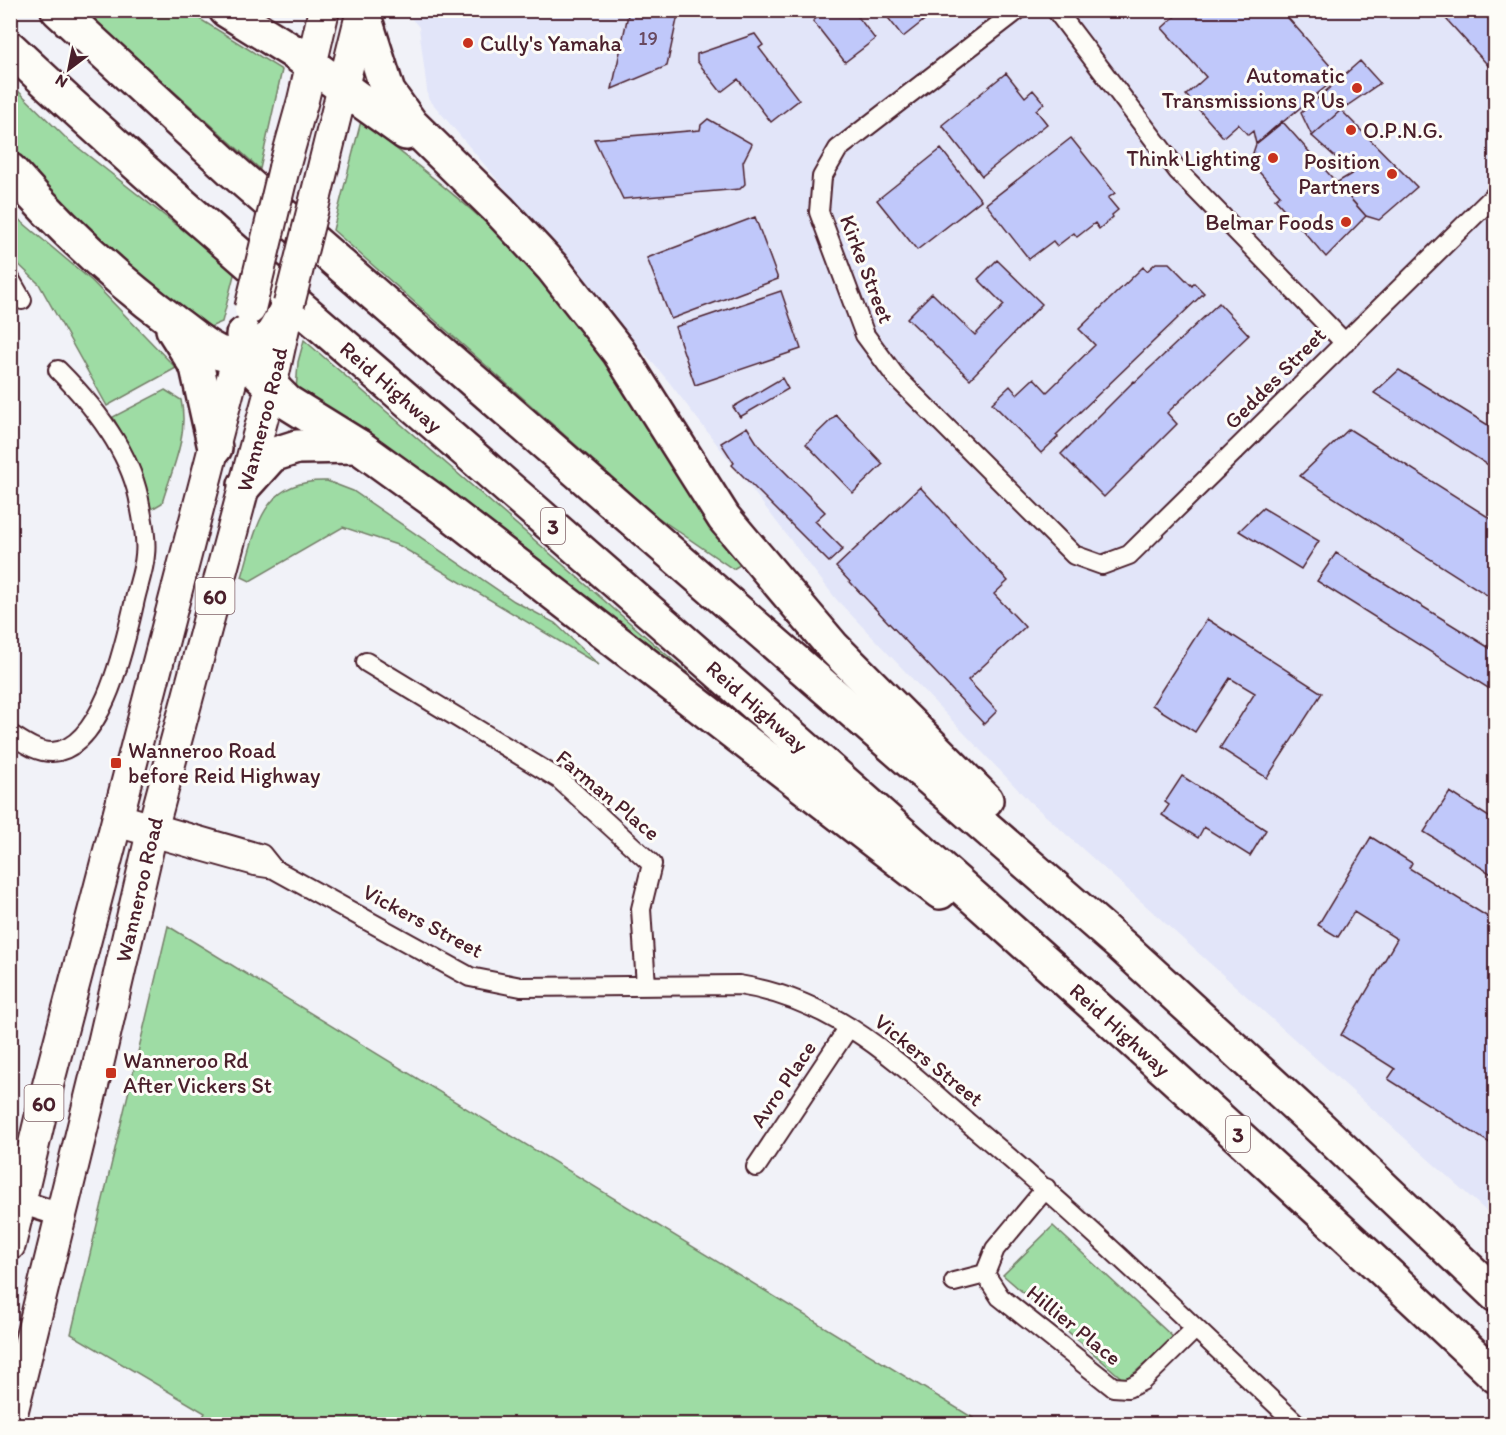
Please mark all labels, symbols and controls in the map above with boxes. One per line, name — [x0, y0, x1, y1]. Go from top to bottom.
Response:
house number: 19 — [638, 26, 658, 50]
place label: Cully's Yamaha — [480, 30, 623, 57]
marker: Cully's Yamaha — [461, 36, 475, 50]
north arrow — [39, 39, 99, 99]
place label: Automatic Transmissions R Us — [1162, 62, 1345, 114]
text: N — [52, 70, 71, 92]
marker: Automatic Transmissions R Us — [1350, 81, 1364, 95]
place label: O.P.N.G. — [1363, 117, 1443, 144]
marker: O.P.N.G. — [1344, 123, 1358, 137]
place label: Think Lighting — [1126, 145, 1262, 172]
place label: Position Partners — [1298, 148, 1381, 200]
marker: Think Lighting — [1266, 151, 1280, 165]
marker: Position Partners — [1385, 167, 1399, 181]
place label: Belmar Foods — [1205, 209, 1334, 236]
street label: Kirke Street — [834, 211, 900, 327]
marker: Belmar Foods — [1339, 215, 1353, 229]
street label: Geddes Street — [1218, 321, 1332, 435]
street label: Reid Highway — [335, 335, 449, 439]
street label: Wanneroo Road — [230, 344, 293, 494]
road number: 3 — [541, 508, 565, 544]
road number: 60 — [196, 578, 234, 614]
street label: Reid Highway — [701, 654, 815, 759]
place label: Wanneroo Road before Reid Highway — [128, 737, 321, 789]
street label: Farman Place — [551, 744, 665, 846]
marker: Wanneroo Road before Reid Highway — [109, 756, 123, 770]
street label: Wanneroo Road — [109, 814, 169, 965]
street label: Vickers Street — [358, 878, 488, 964]
street label: Reid Highway — [1064, 977, 1177, 1082]
street label: Vickers Street — [869, 1008, 989, 1112]
street label: Avro Place — [744, 1035, 822, 1133]
place label: Wanneroo Rd After Vickers St — [123, 1047, 272, 1099]
marker: Wanneroo Rd After Vickers St — [104, 1066, 118, 1080]
road number: 60 — [24, 1085, 63, 1121]
road number: 3 — [1226, 1116, 1250, 1152]
street label: Hillier Place — [1021, 1279, 1127, 1371]

